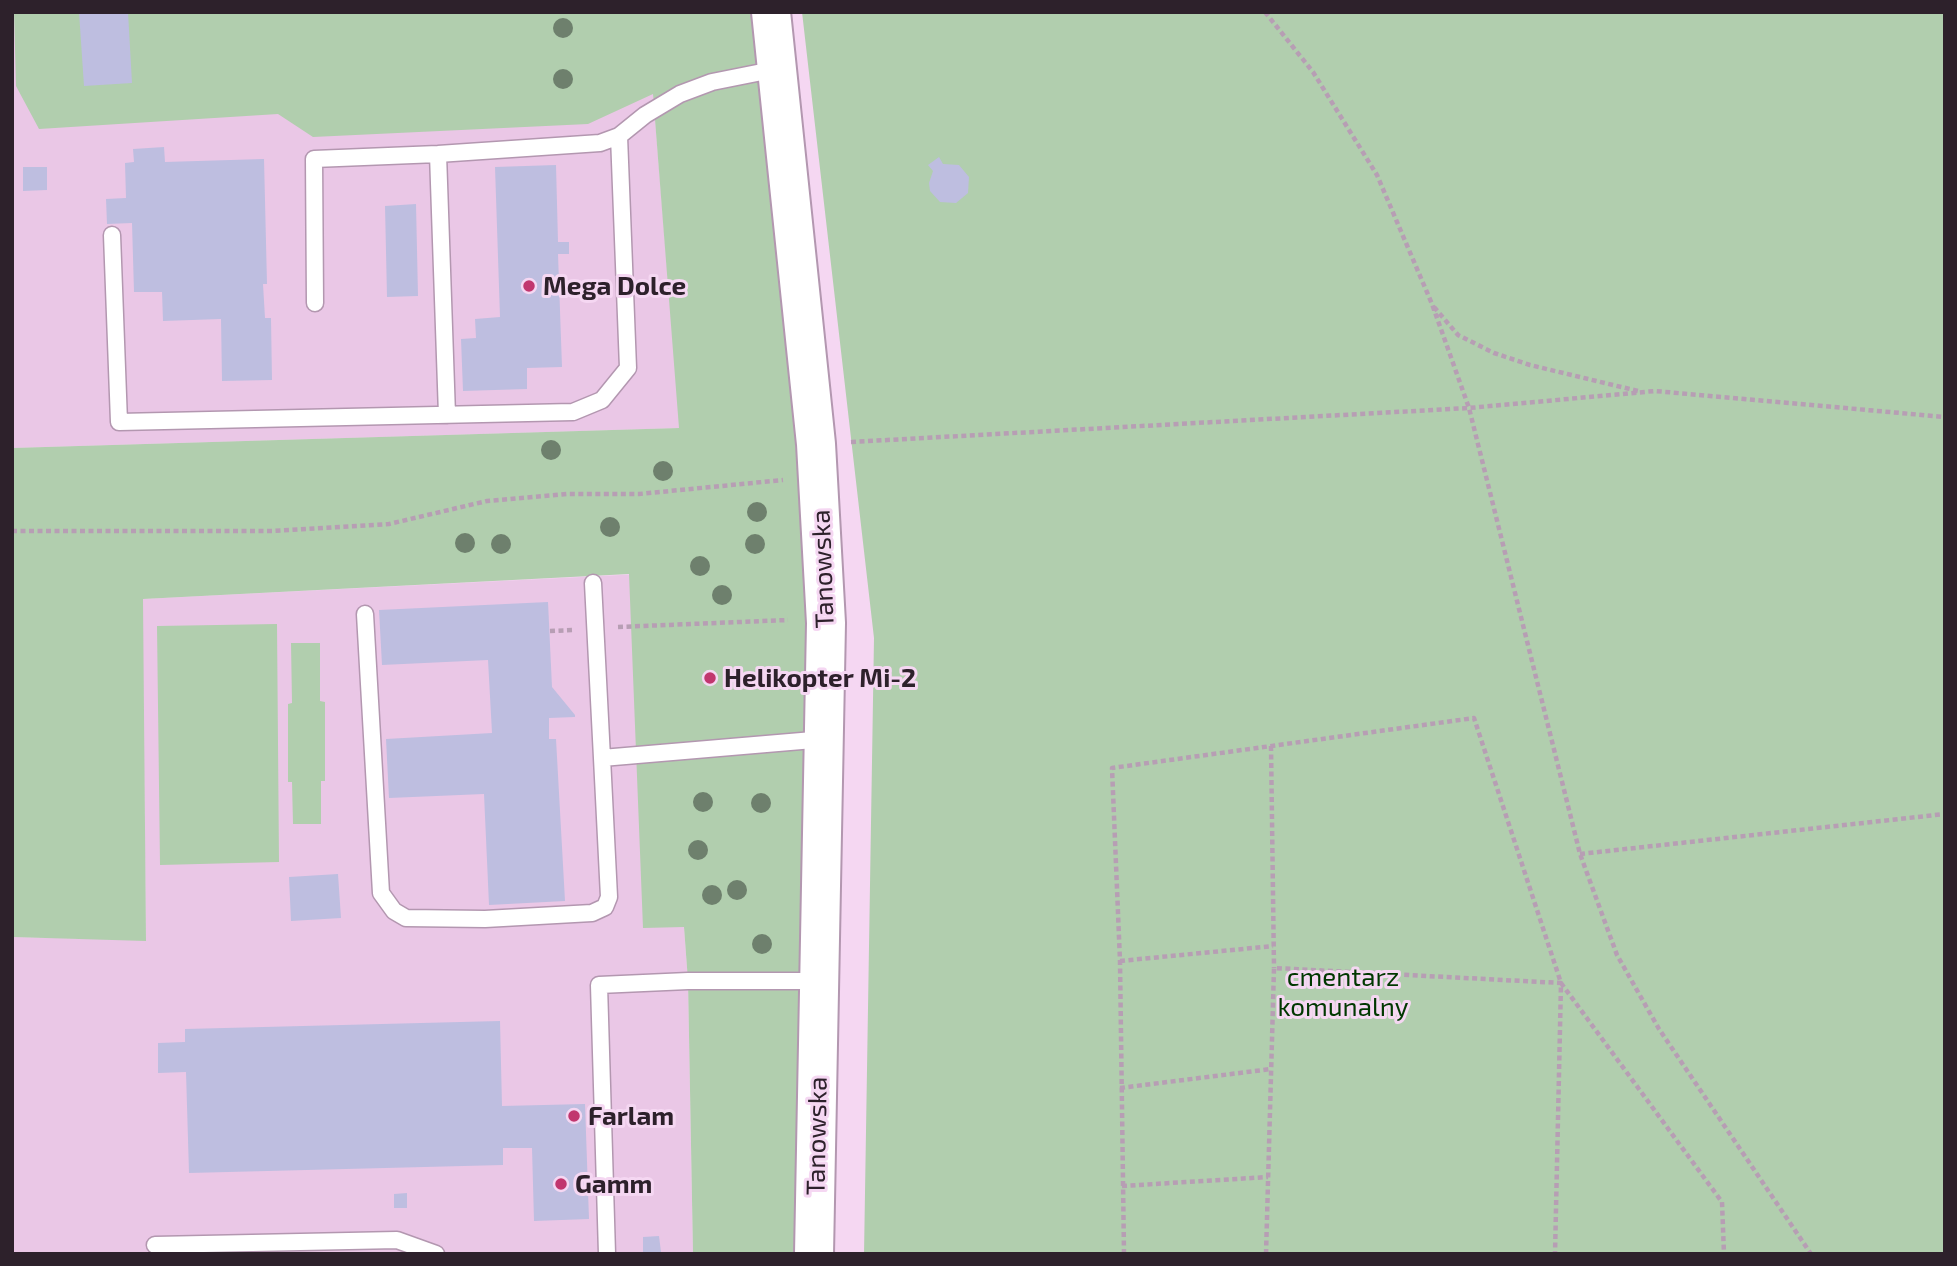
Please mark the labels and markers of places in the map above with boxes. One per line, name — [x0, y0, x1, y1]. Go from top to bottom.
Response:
place label: Mega Dolce — [543, 270, 686, 302]
marker: Mega Dolce — [521, 278, 537, 294]
place label: Helikopter Mi-2 — [724, 662, 916, 694]
marker: Helikopter Mi-2 — [702, 670, 718, 686]
place label: Farlam — [588, 1100, 674, 1132]
marker: Farlam — [566, 1108, 582, 1124]
place label: Gamm — [575, 1168, 652, 1200]
marker: Gamm — [553, 1176, 569, 1192]

